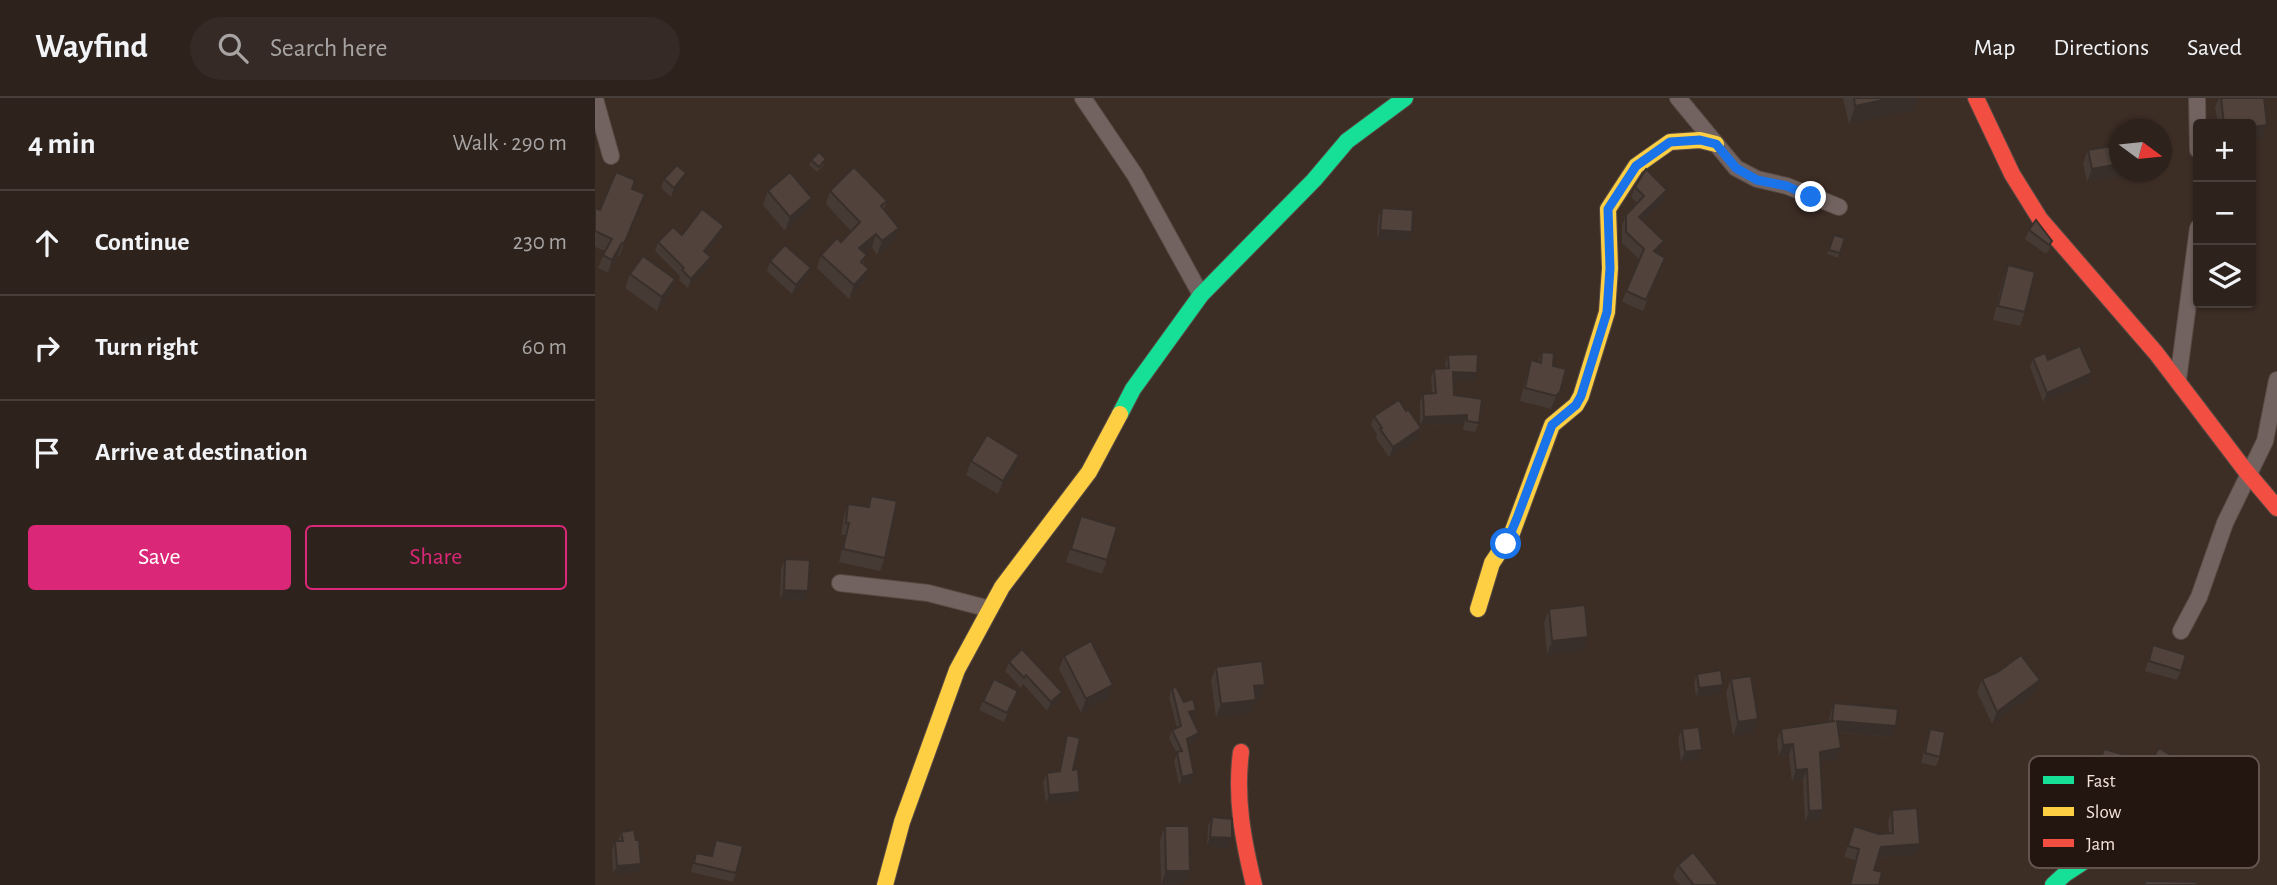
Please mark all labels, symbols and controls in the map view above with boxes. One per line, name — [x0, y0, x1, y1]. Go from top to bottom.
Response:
search box — [190, 17, 680, 80]
icon: search — [214, 29, 252, 67]
text: Wayfind — [35, 31, 148, 64]
text: Search here — [270, 35, 387, 61]
text: Map — [1973, 36, 2015, 60]
text: Directions — [2053, 36, 2149, 60]
text: Saved — [2187, 36, 2242, 60]
north arrow — [2109, 119, 2172, 182]
map controls — [2193, 119, 2256, 308]
button: + — [2193, 119, 2256, 182]
text: 4 min — [28, 129, 96, 159]
text: Walk · 290 m — [452, 132, 567, 155]
route end — [1795, 181, 1826, 212]
button: − — [2193, 182, 2256, 245]
icon: ahead — [28, 224, 66, 262]
text: Continue — [95, 229, 190, 255]
text: 230 m — [513, 231, 567, 254]
button: layers — [2193, 245, 2256, 308]
icon: right — [28, 329, 66, 367]
text: Turn right — [95, 334, 198, 360]
text: 60 m — [522, 336, 567, 359]
icon: arrive — [28, 434, 66, 472]
text: Arrive at destination — [95, 439, 308, 465]
button: Save — [28, 525, 291, 590]
button: Share — [305, 525, 567, 590]
route start — [1490, 528, 1521, 559]
legend — [2029, 756, 2259, 868]
text: Fast — [2086, 772, 2116, 791]
text: Slow — [2086, 803, 2122, 822]
text: Jam — [2086, 835, 2115, 854]

